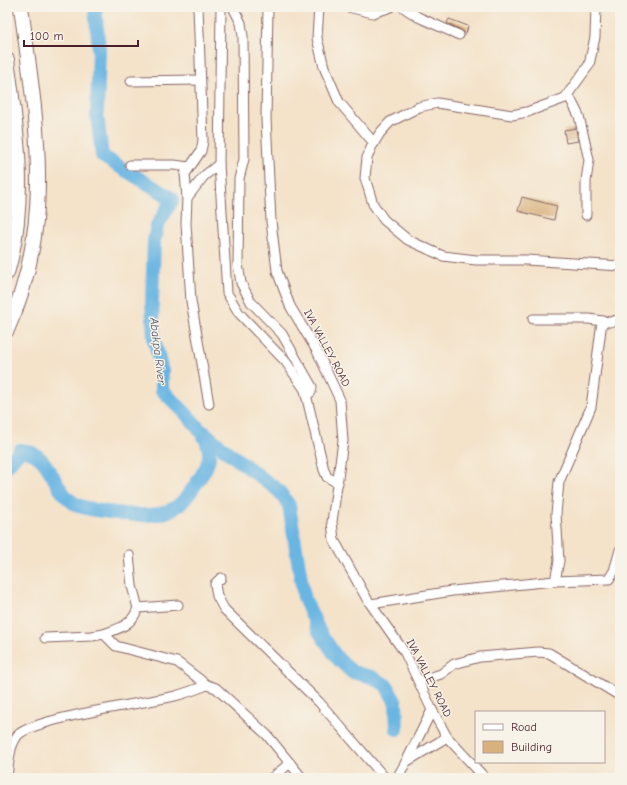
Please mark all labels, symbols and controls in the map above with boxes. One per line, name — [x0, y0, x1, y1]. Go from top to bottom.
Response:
scale bar — [24, 22, 138, 48]
text: 100 m — [30, 29, 63, 43]
street label: IVA VALLEY ROAD — [301, 307, 353, 389]
water label: Abakpa River — [147, 316, 169, 387]
street label: IVA VALLEY ROAD — [404, 637, 454, 719]
legend — [475, 711, 605, 763]
text: Road — [511, 720, 537, 734]
text: Building — [511, 740, 552, 754]

